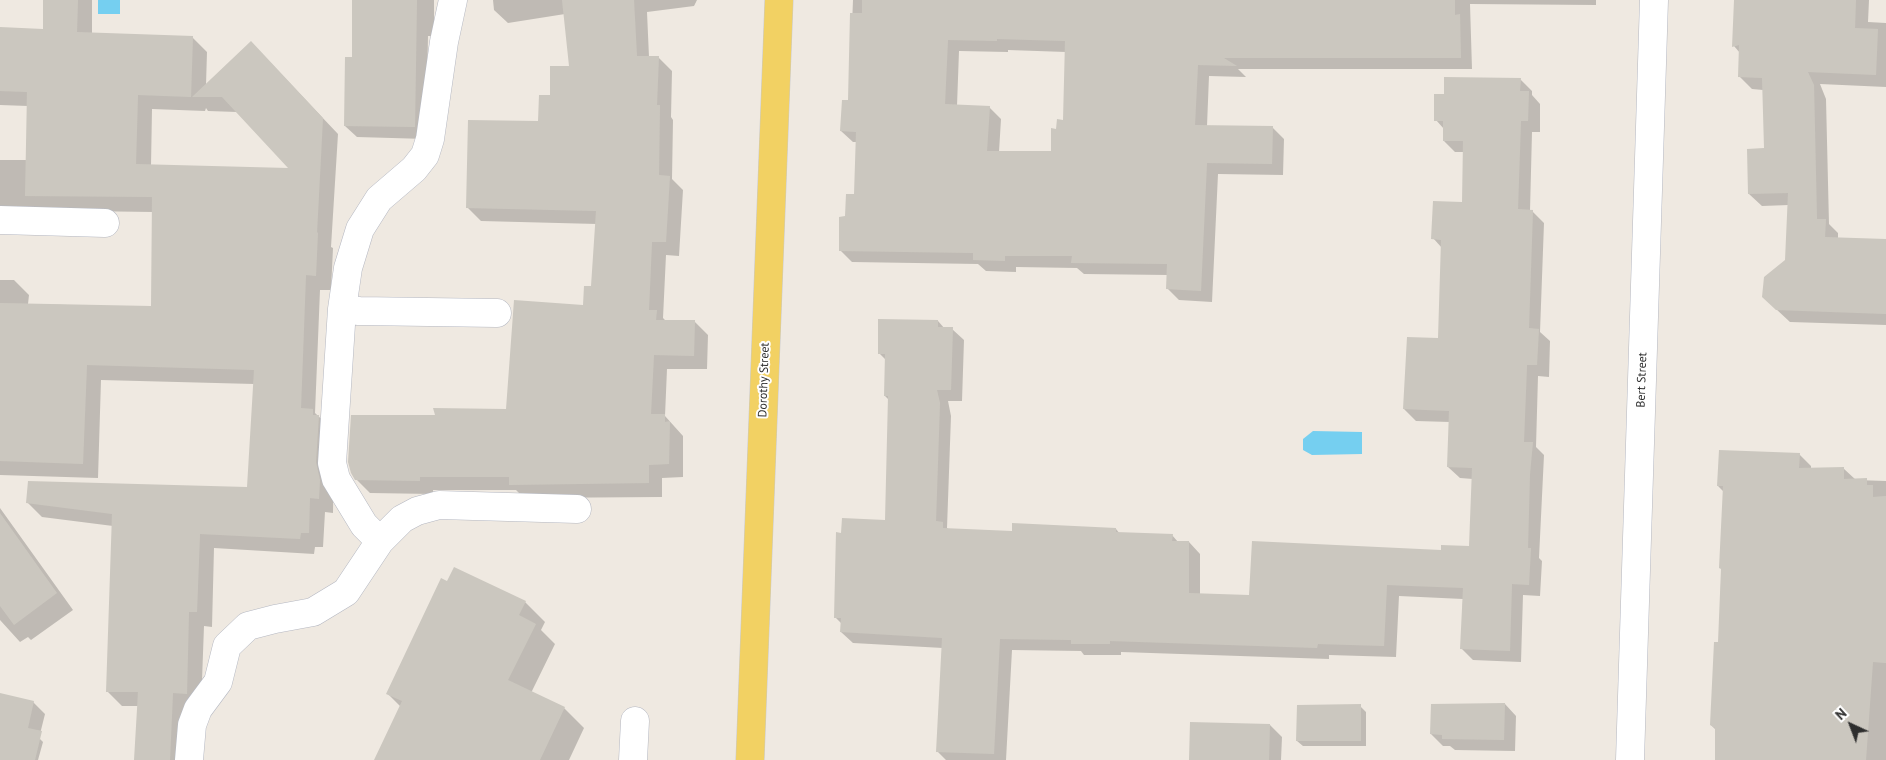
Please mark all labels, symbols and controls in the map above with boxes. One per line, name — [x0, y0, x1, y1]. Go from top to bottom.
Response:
street label: Dorothy Street — [755, 342, 773, 418]
street label: Bert Street — [1634, 352, 1650, 408]
north arrow — [1826, 700, 1876, 750]
text: N — [1831, 704, 1850, 724]

